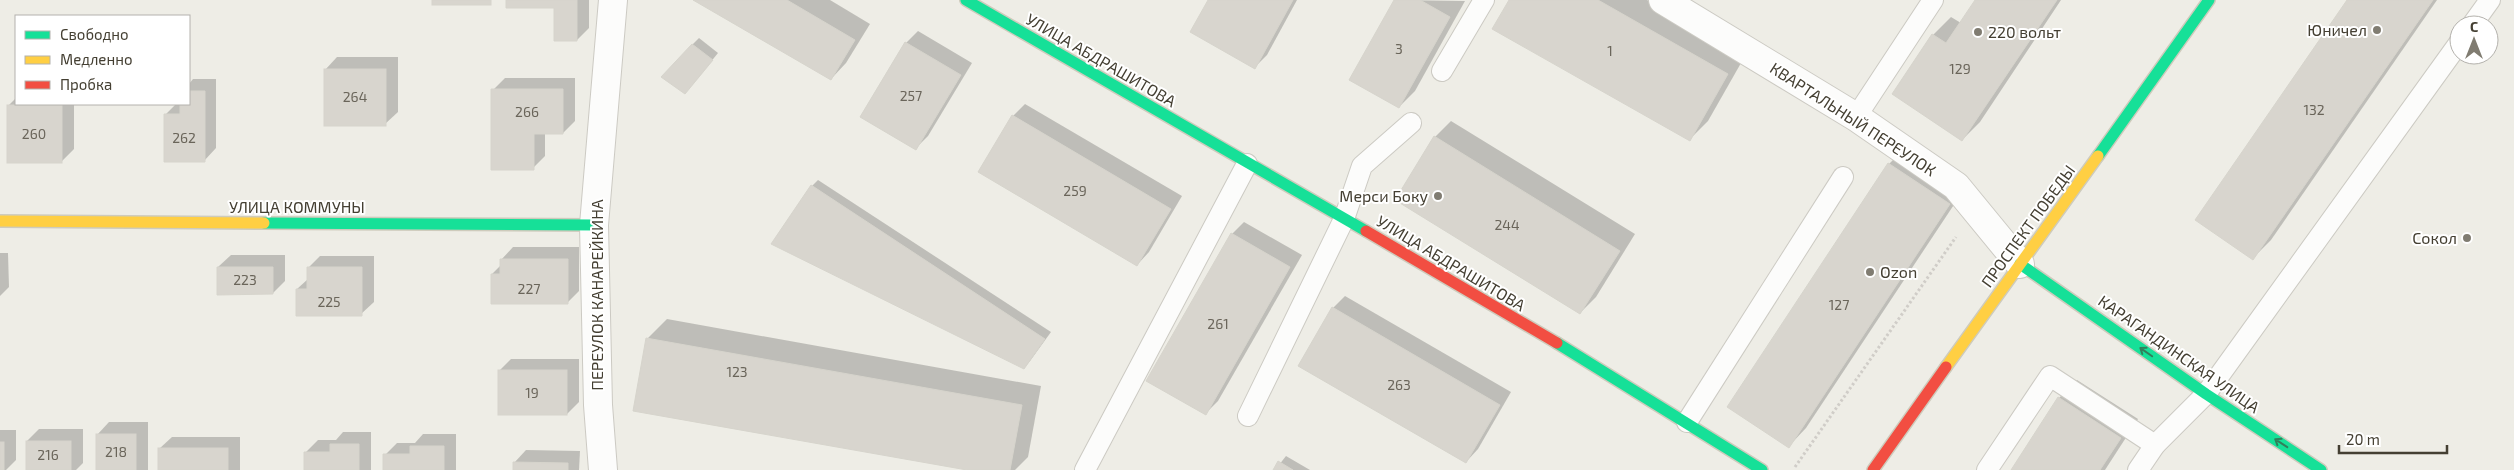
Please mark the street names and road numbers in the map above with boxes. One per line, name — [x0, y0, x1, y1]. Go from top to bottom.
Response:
street label: УЛИЦА АБДРАШИТОВА — [1023, 9, 1180, 110]
street label: КВАРТАЛЬНЫЙ ПЕРЕУЛОК — [1767, 58, 1940, 180]
street label: ПРОСПЕКТ ПОБЕДЫ — [1977, 161, 2078, 291]
street label: УЛИЦА КОММУНЫ — [229, 197, 365, 216]
street label: ПЕРЕУЛОК КАНАРЕЙКИНА — [587, 199, 606, 391]
street label: УЛИЦА АБДРАШИТОВА — [1374, 211, 1529, 314]
street label: КАРАГАНДИНСКАЯ УЛИЦА — [2095, 291, 2264, 417]

